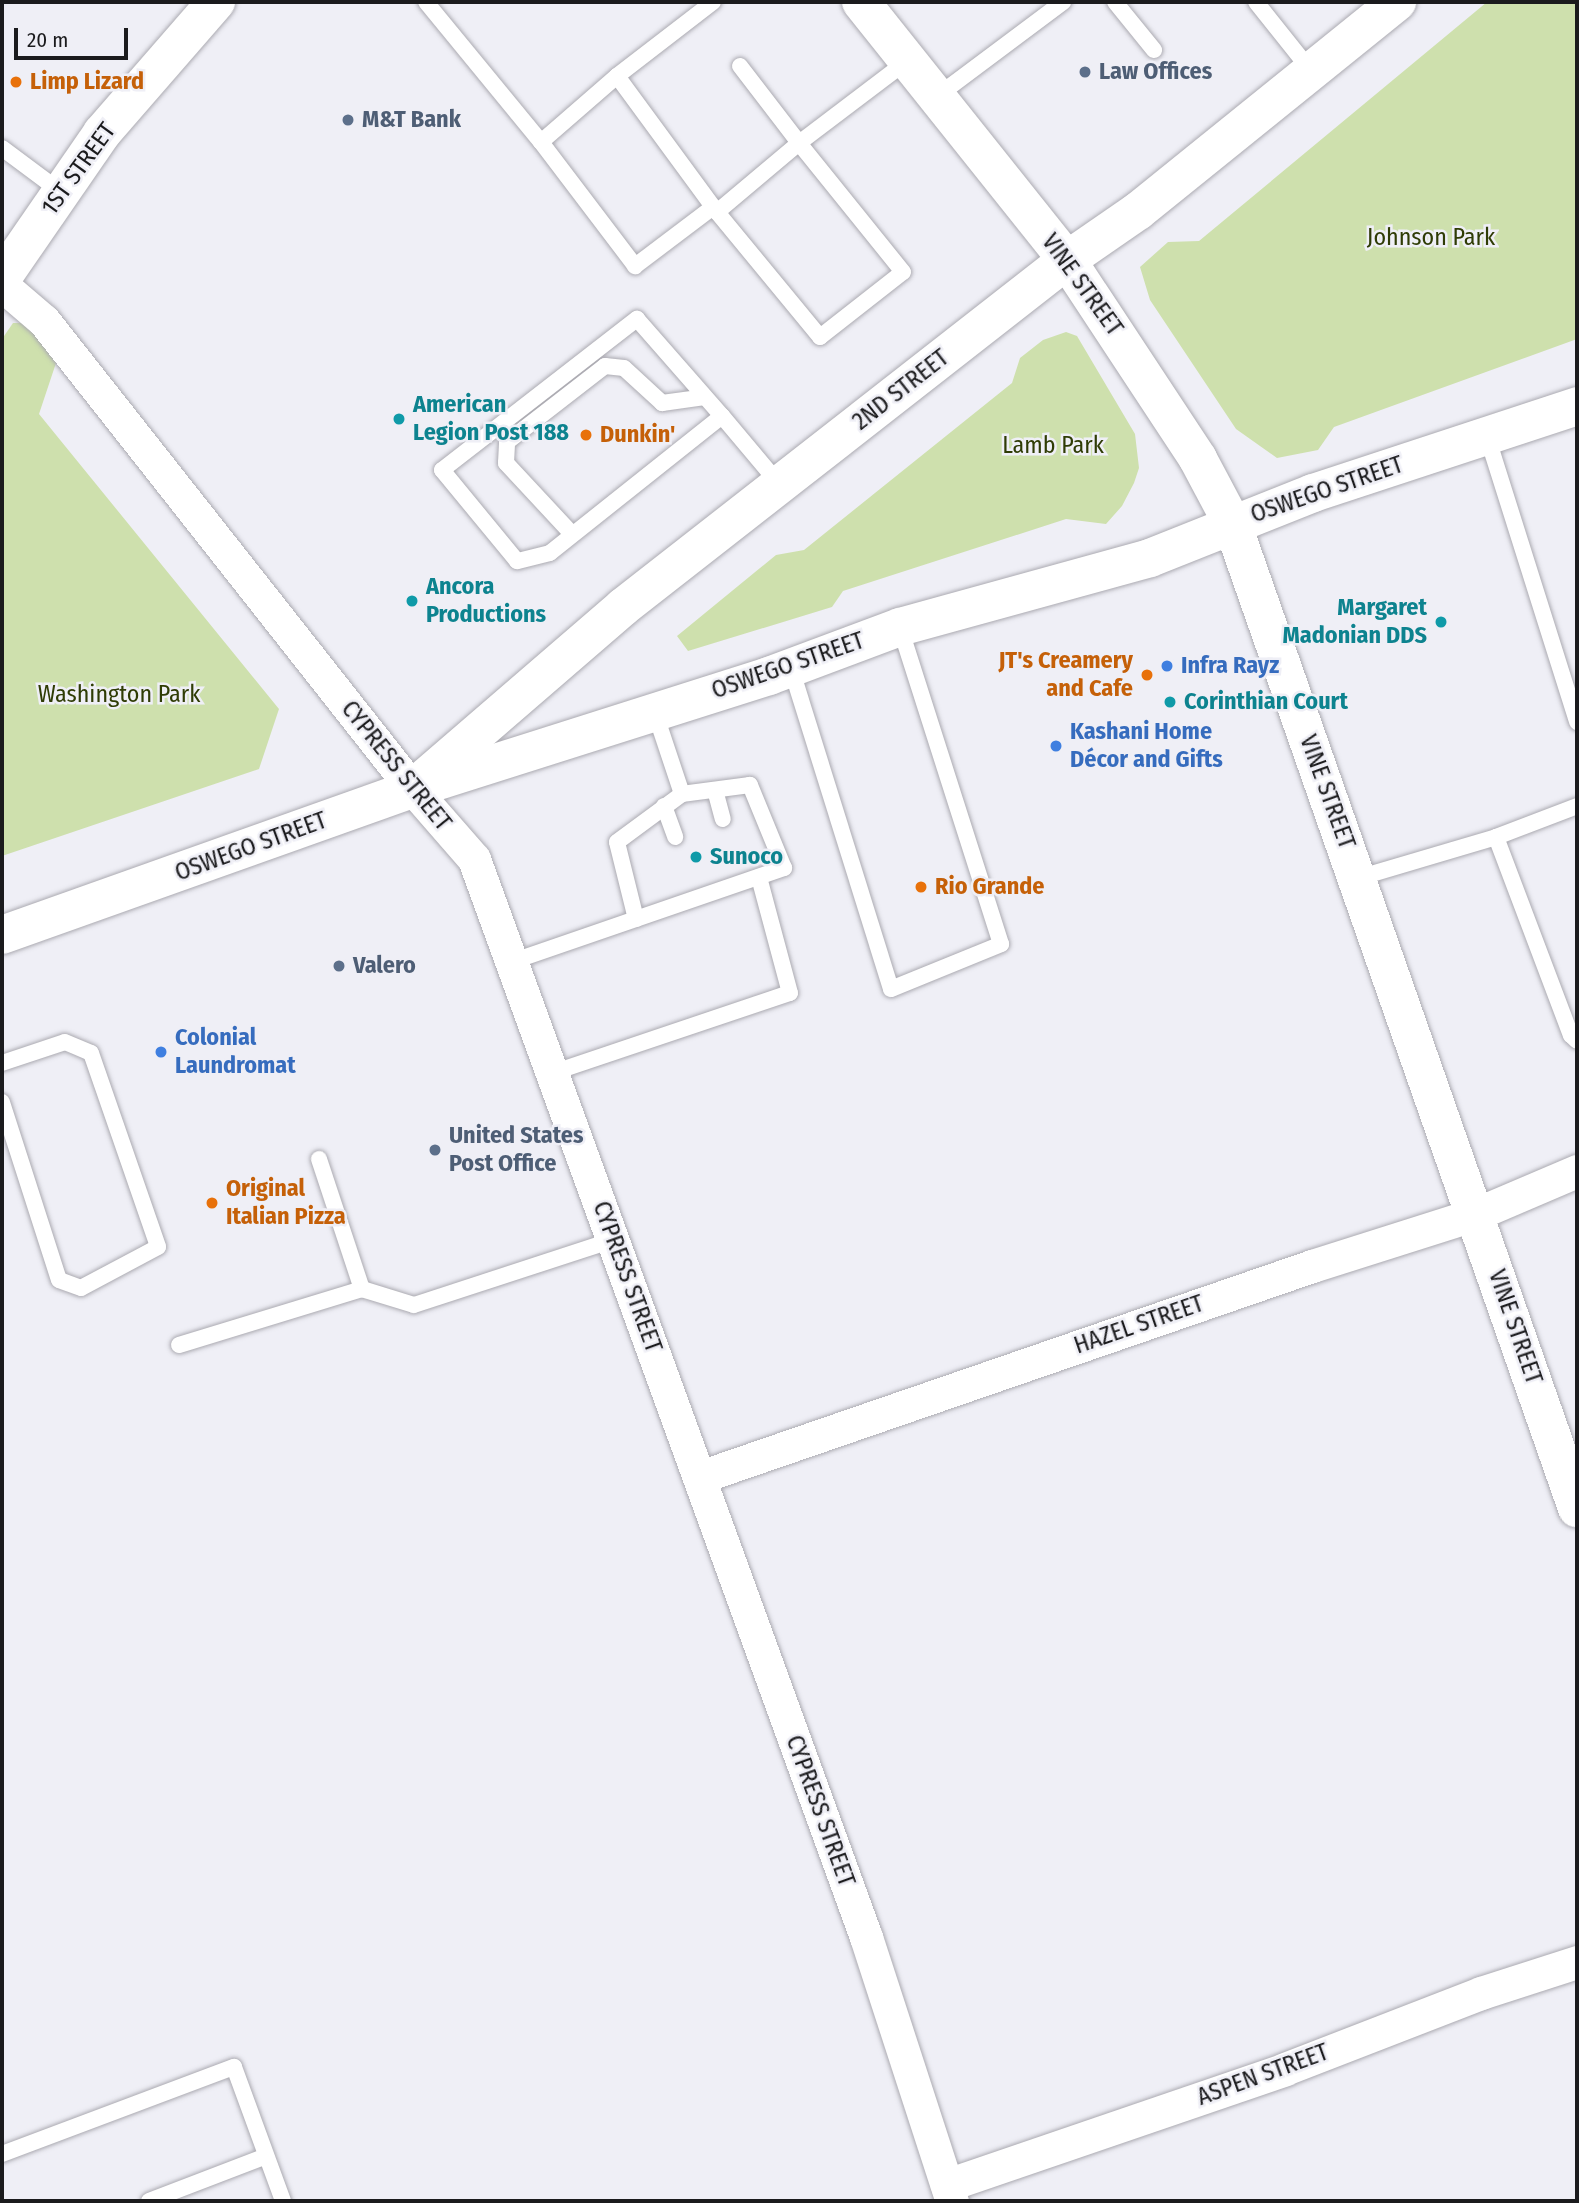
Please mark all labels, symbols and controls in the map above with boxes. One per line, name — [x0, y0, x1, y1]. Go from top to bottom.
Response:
scale bar — [18, 14, 131, 58]
text: 20 m — [27, 27, 68, 53]
place label: Law Offices — [1099, 58, 1212, 86]
marker: Law Offices — [1077, 64, 1093, 80]
place label: Limp Lizard — [30, 68, 144, 96]
marker: Limp Lizard — [8, 74, 24, 90]
place label: M&T Bank — [362, 106, 461, 134]
marker: M&T Bank — [340, 112, 356, 128]
street label: 1ST STREET — [36, 117, 122, 221]
park label: Johnson Park — [1367, 224, 1495, 252]
street label: VINE STREET — [1035, 228, 1129, 342]
street label: 2ND STREET — [847, 344, 955, 436]
place label: American Legion Post 188 — [413, 391, 569, 447]
marker: American Legion Post 188 — [391, 411, 407, 427]
place label: Dunkin' — [600, 421, 675, 449]
marker: Dunkin' — [578, 427, 594, 443]
park label: Lamb Park — [1002, 432, 1104, 460]
street label: OSWEGO STREET — [1247, 450, 1407, 530]
place label: Ancora Productions — [426, 573, 546, 629]
marker: Ancora Productions — [404, 593, 420, 609]
place label: Margaret Madonian DDS — [1283, 594, 1427, 650]
marker: Margaret Madonian DDS — [1433, 614, 1449, 630]
street label: OSWEGO STREET — [708, 626, 868, 706]
place label: JT's Creamery and Cafe — [998, 647, 1133, 703]
place label: Infra Rayz — [1181, 652, 1279, 680]
marker: Infra Rayz — [1159, 658, 1175, 674]
marker: JT's Creamery and Cafe — [1139, 667, 1155, 683]
park label: Washington Park — [38, 681, 200, 709]
place label: Corinthian Court — [1184, 688, 1348, 716]
marker: Corinthian Court — [1162, 694, 1178, 710]
street label: CYPRESS STREET — [335, 695, 457, 837]
place label: Kashani Home Décor and Gifts — [1070, 718, 1223, 774]
street label: VINE STREET — [1293, 731, 1361, 853]
marker: Kashani Home Décor and Gifts — [1048, 738, 1064, 754]
street label: OSWEGO STREET — [171, 806, 331, 888]
place label: Sunoco — [710, 843, 783, 871]
marker: Sunoco — [688, 849, 704, 865]
place label: Rio Grande — [935, 873, 1045, 901]
marker: Rio Grande — [913, 879, 929, 895]
place label: Valero — [353, 952, 416, 980]
marker: Valero — [331, 958, 347, 974]
place label: Colonial Laundromat — [175, 1024, 296, 1080]
marker: Colonial Laundromat — [153, 1044, 169, 1060]
place label: United States Post Office — [449, 1122, 583, 1178]
marker: United States Post Office — [427, 1142, 443, 1158]
place label: Original Italian Pizza — [226, 1175, 346, 1231]
marker: Original Italian Pizza — [204, 1195, 220, 1211]
street label: CYPRESS STREET — [586, 1197, 668, 1357]
street label: VINE STREET — [1482, 1266, 1548, 1388]
street label: HAZEL STREET — [1070, 1289, 1208, 1361]
street label: CYPRESS STREET — [779, 1731, 861, 1891]
street label: ASPEN STREET — [1193, 2038, 1333, 2112]

